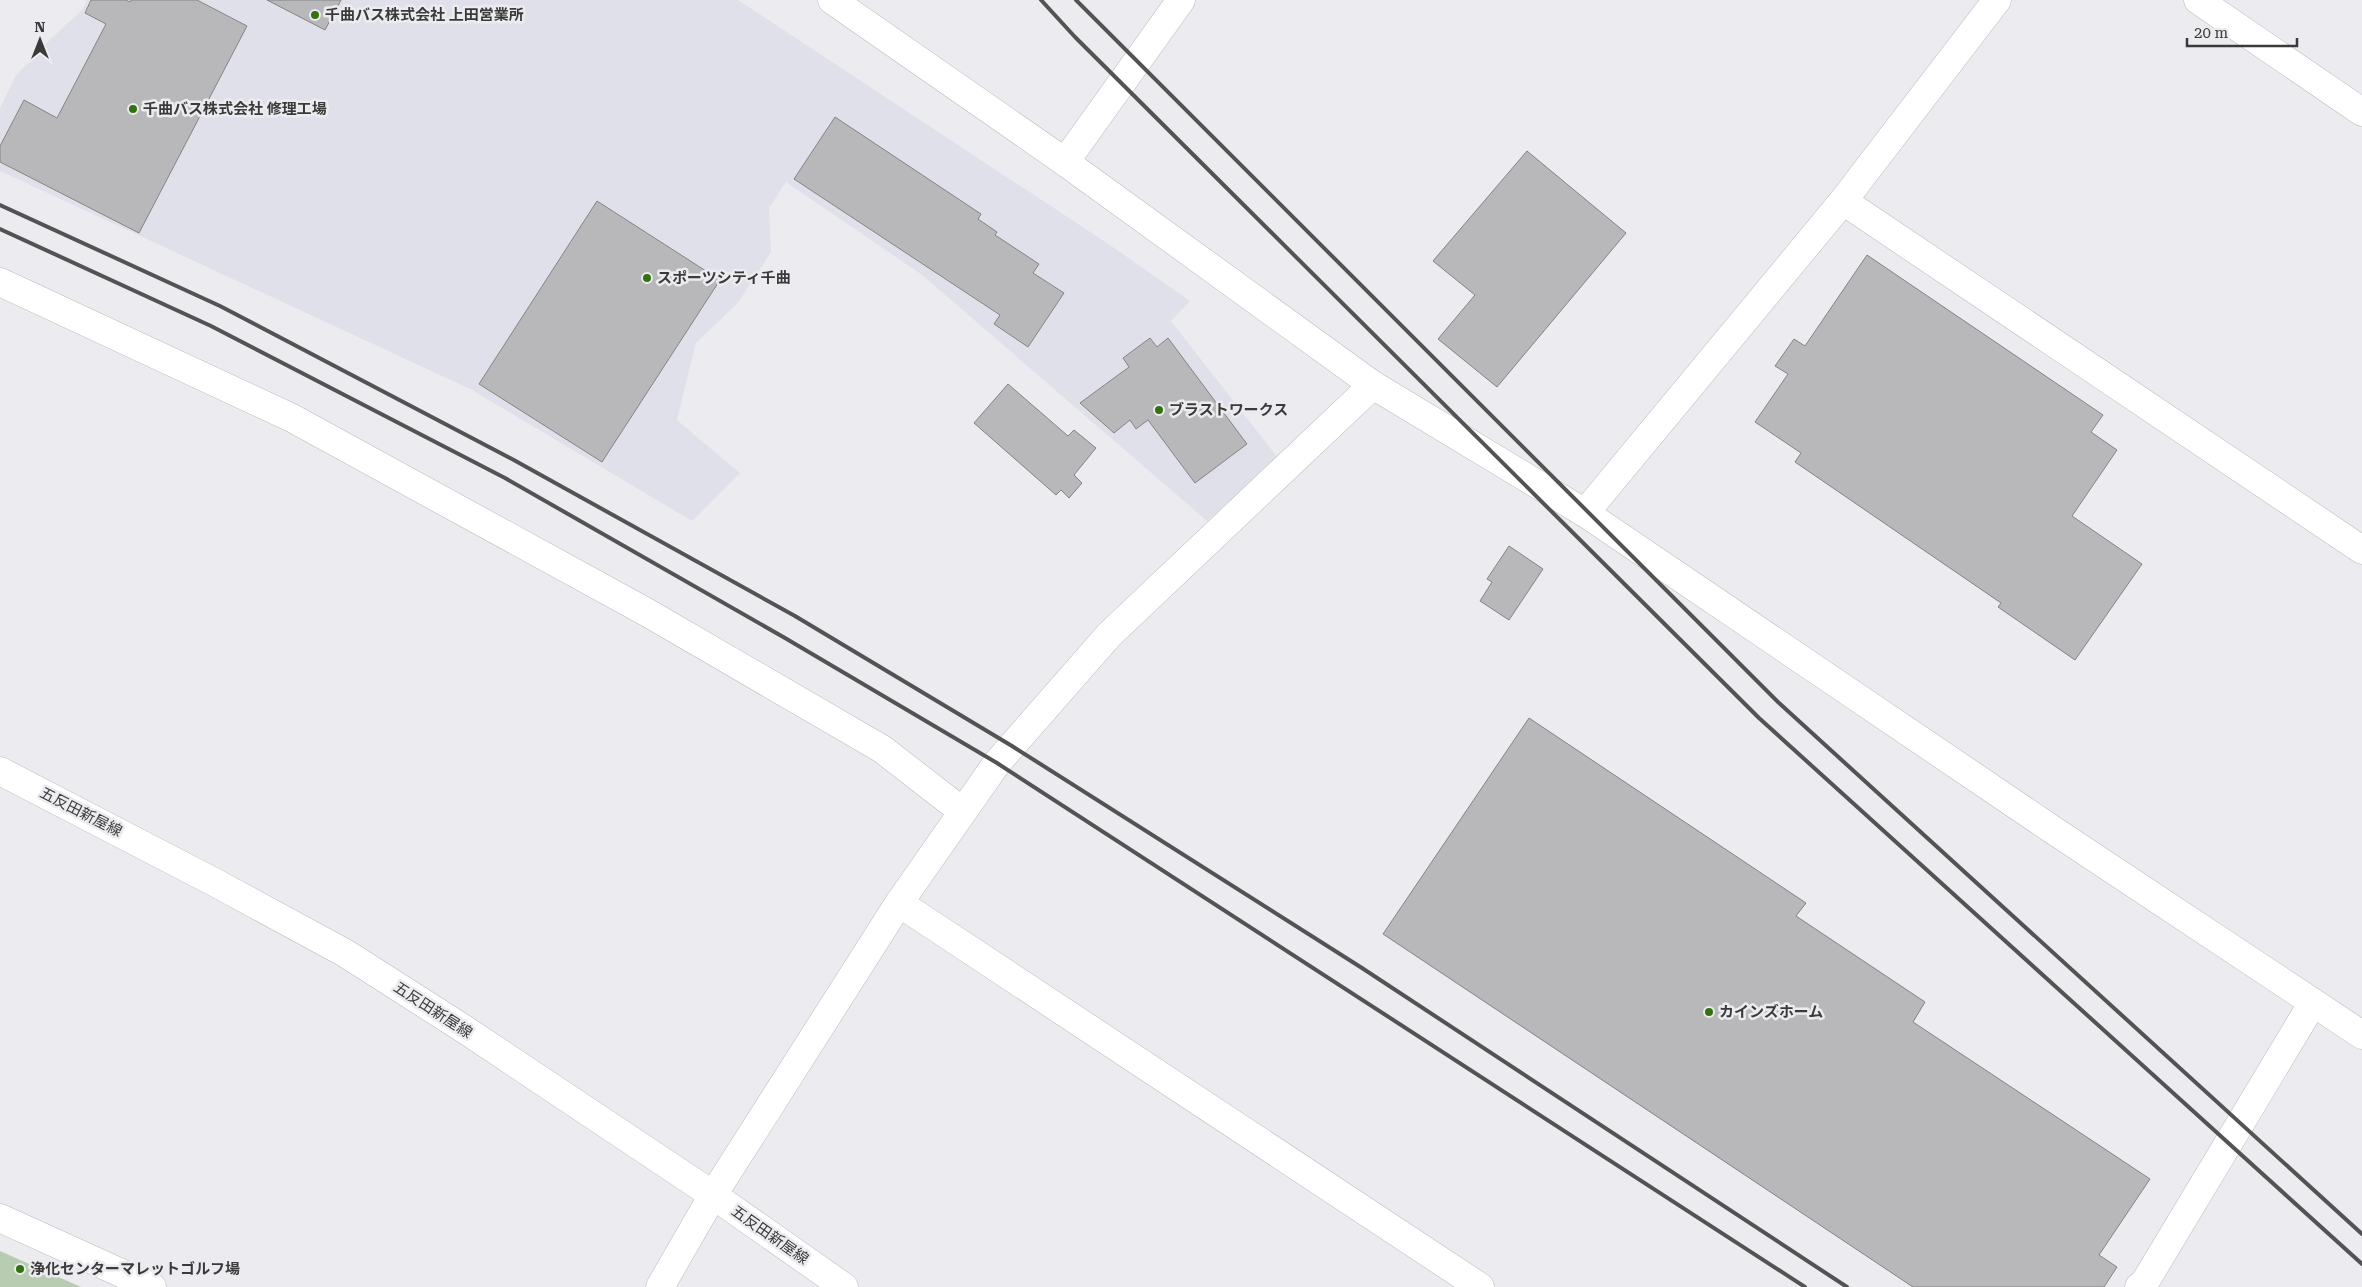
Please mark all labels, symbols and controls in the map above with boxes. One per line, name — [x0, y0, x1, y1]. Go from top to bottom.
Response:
place label: 千曲バス株式会社 上田営業所 — [325, 6, 524, 24]
marker: 千曲バス株式会社 上田営業所 — [309, 9, 321, 21]
north arrow — [15, 15, 65, 65]
scale bar — [2187, 15, 2297, 47]
text: N — [35, 19, 46, 35]
text: 20 m — [2194, 24, 2229, 42]
place label: 千曲バス株式会社 修理工場 — [143, 100, 327, 118]
marker: 千曲バス株式会社 修理工場 — [127, 103, 139, 115]
place label: スポーツシティ千曲 — [657, 269, 791, 287]
marker: スポーツシティ千曲 — [641, 272, 653, 284]
place label: ブラストワークス — [1169, 401, 1288, 419]
marker: ブラストワークス — [1153, 404, 1165, 416]
street label: 五反田新屋線 — [37, 784, 125, 840]
street label: 五反田新屋線 — [390, 978, 476, 1042]
place label: カインズホーム — [1719, 1003, 1823, 1021]
marker: カインズホーム — [1703, 1006, 1715, 1018]
street label: 五反田新屋線 — [728, 1202, 812, 1268]
place label: 浄化センターマレットゴルフ場 — [30, 1260, 240, 1278]
marker: 浄化センターマレットゴルフ場 — [14, 1263, 26, 1275]

